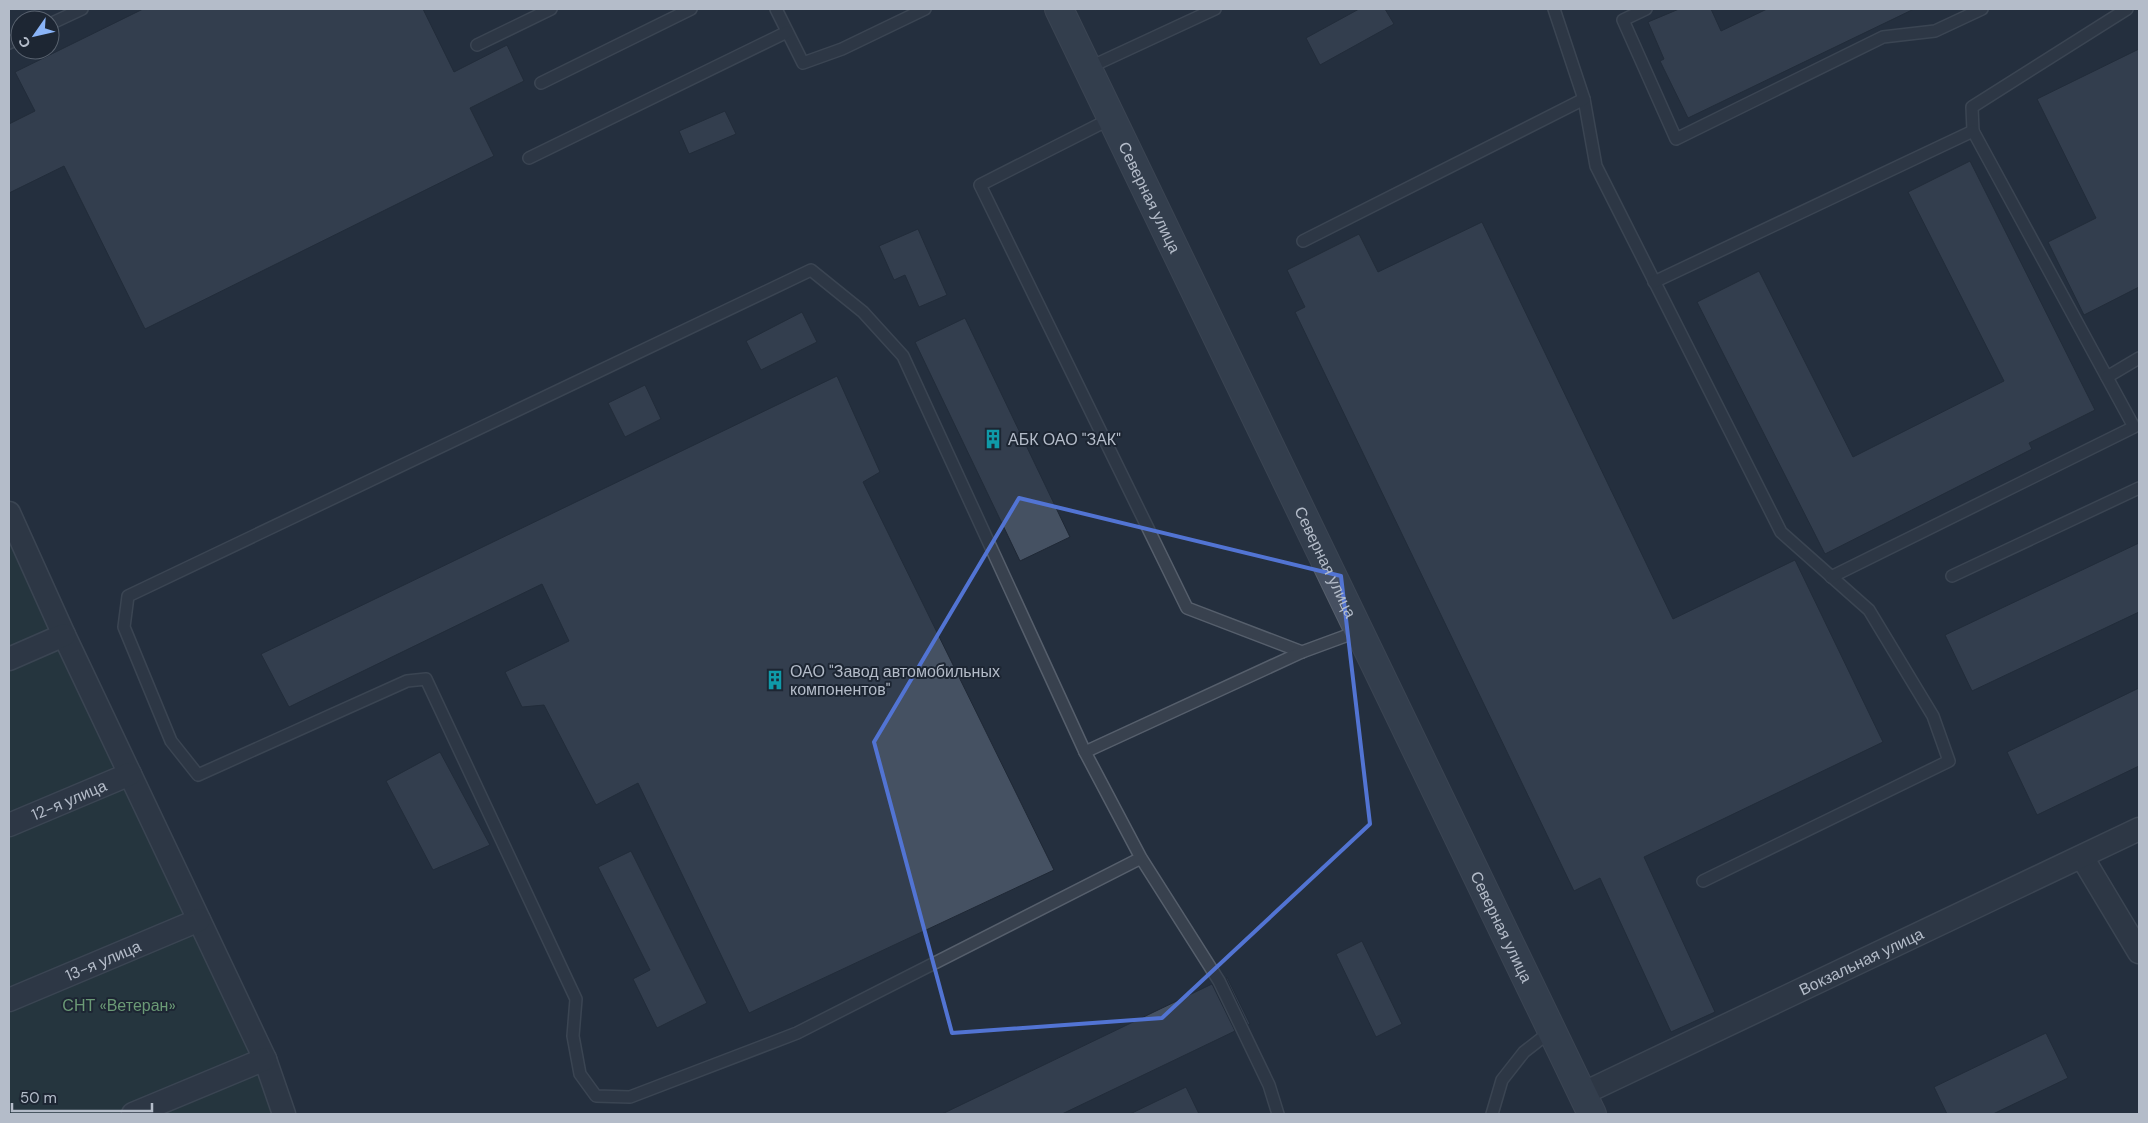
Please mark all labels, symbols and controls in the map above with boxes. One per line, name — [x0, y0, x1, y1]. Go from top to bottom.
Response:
north arrow — [10, 10, 60, 60]
text: С — [14, 33, 35, 51]
street label: Северная улица — [1114, 138, 1185, 257]
building icon: АБК ОАО "ЗАК" — [982, 428, 1004, 450]
place label: АБК ОАО "ЗАК" — [1008, 429, 1121, 450]
street label: Северная улица — [1289, 503, 1361, 622]
place label: ОАО "Завод автомобильных компонентов" — [790, 661, 1000, 700]
building icon: ОАО "Завод автомобильных компонентов" — [764, 669, 786, 691]
street label: 12-я улица — [28, 775, 110, 825]
street label: Северная улица — [1465, 868, 1537, 986]
street label: Вокзальная улица — [1796, 923, 1927, 1000]
street label: 13-я улица — [62, 936, 144, 986]
park label: СНТ «Ветеран» — [62, 995, 176, 1016]
scale bar — [12, 1080, 152, 1112]
text: 50 m — [20, 1088, 57, 1108]

